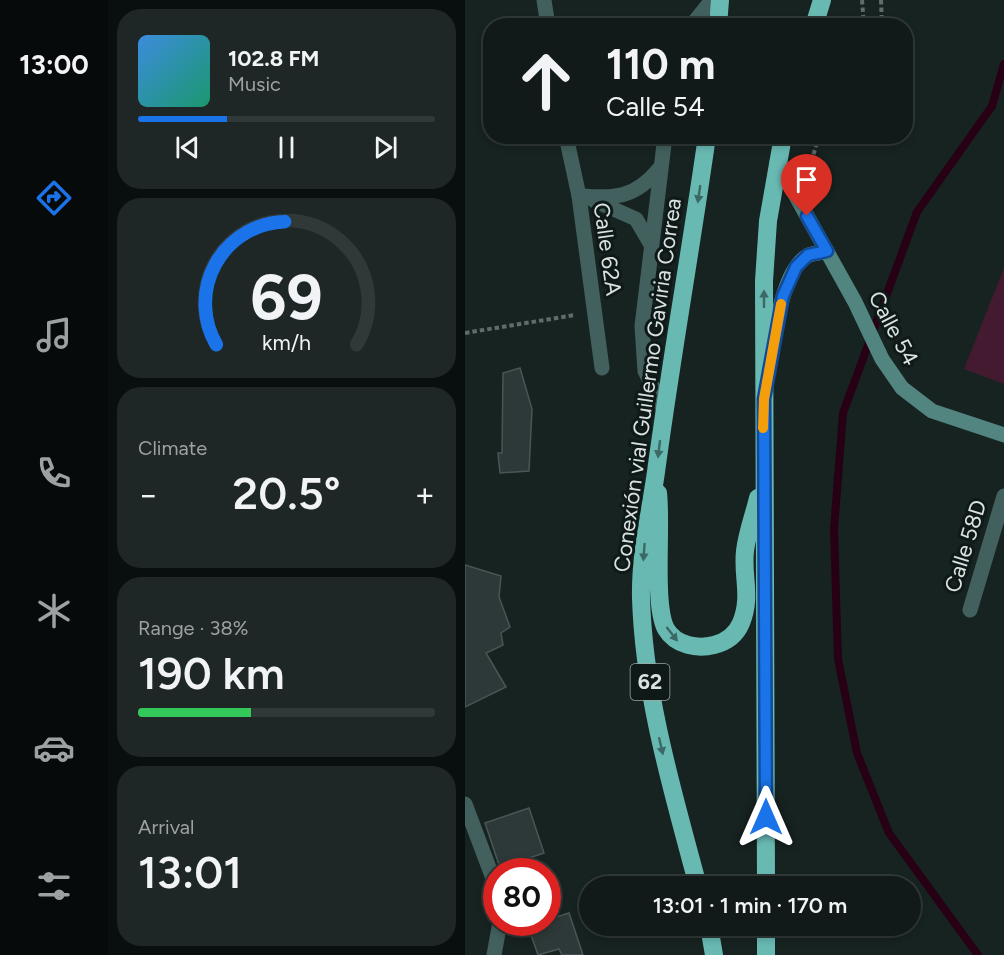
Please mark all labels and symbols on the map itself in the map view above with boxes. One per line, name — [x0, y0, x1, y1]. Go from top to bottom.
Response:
pin — [781, 154, 832, 216]
one-way arrow — [694, 185, 703, 204]
street label: Conexión vial Guillermo Gaviria Correa — [608, 196, 687, 574]
street label: Calle 62A — [588, 201, 627, 298]
street label: Calle 54 — [863, 286, 924, 370]
one-way arrow — [759, 289, 769, 308]
one-way arrow — [654, 440, 663, 459]
street label: Calle 58D — [939, 497, 992, 596]
one-way arrow — [640, 543, 649, 562]
one-way arrow — [665, 626, 678, 642]
road number: 62 — [631, 664, 669, 700]
one-way arrow — [657, 736, 666, 755]
position arrow — [734, 785, 798, 849]
speed limit sign: 80 — [483, 858, 561, 936]

